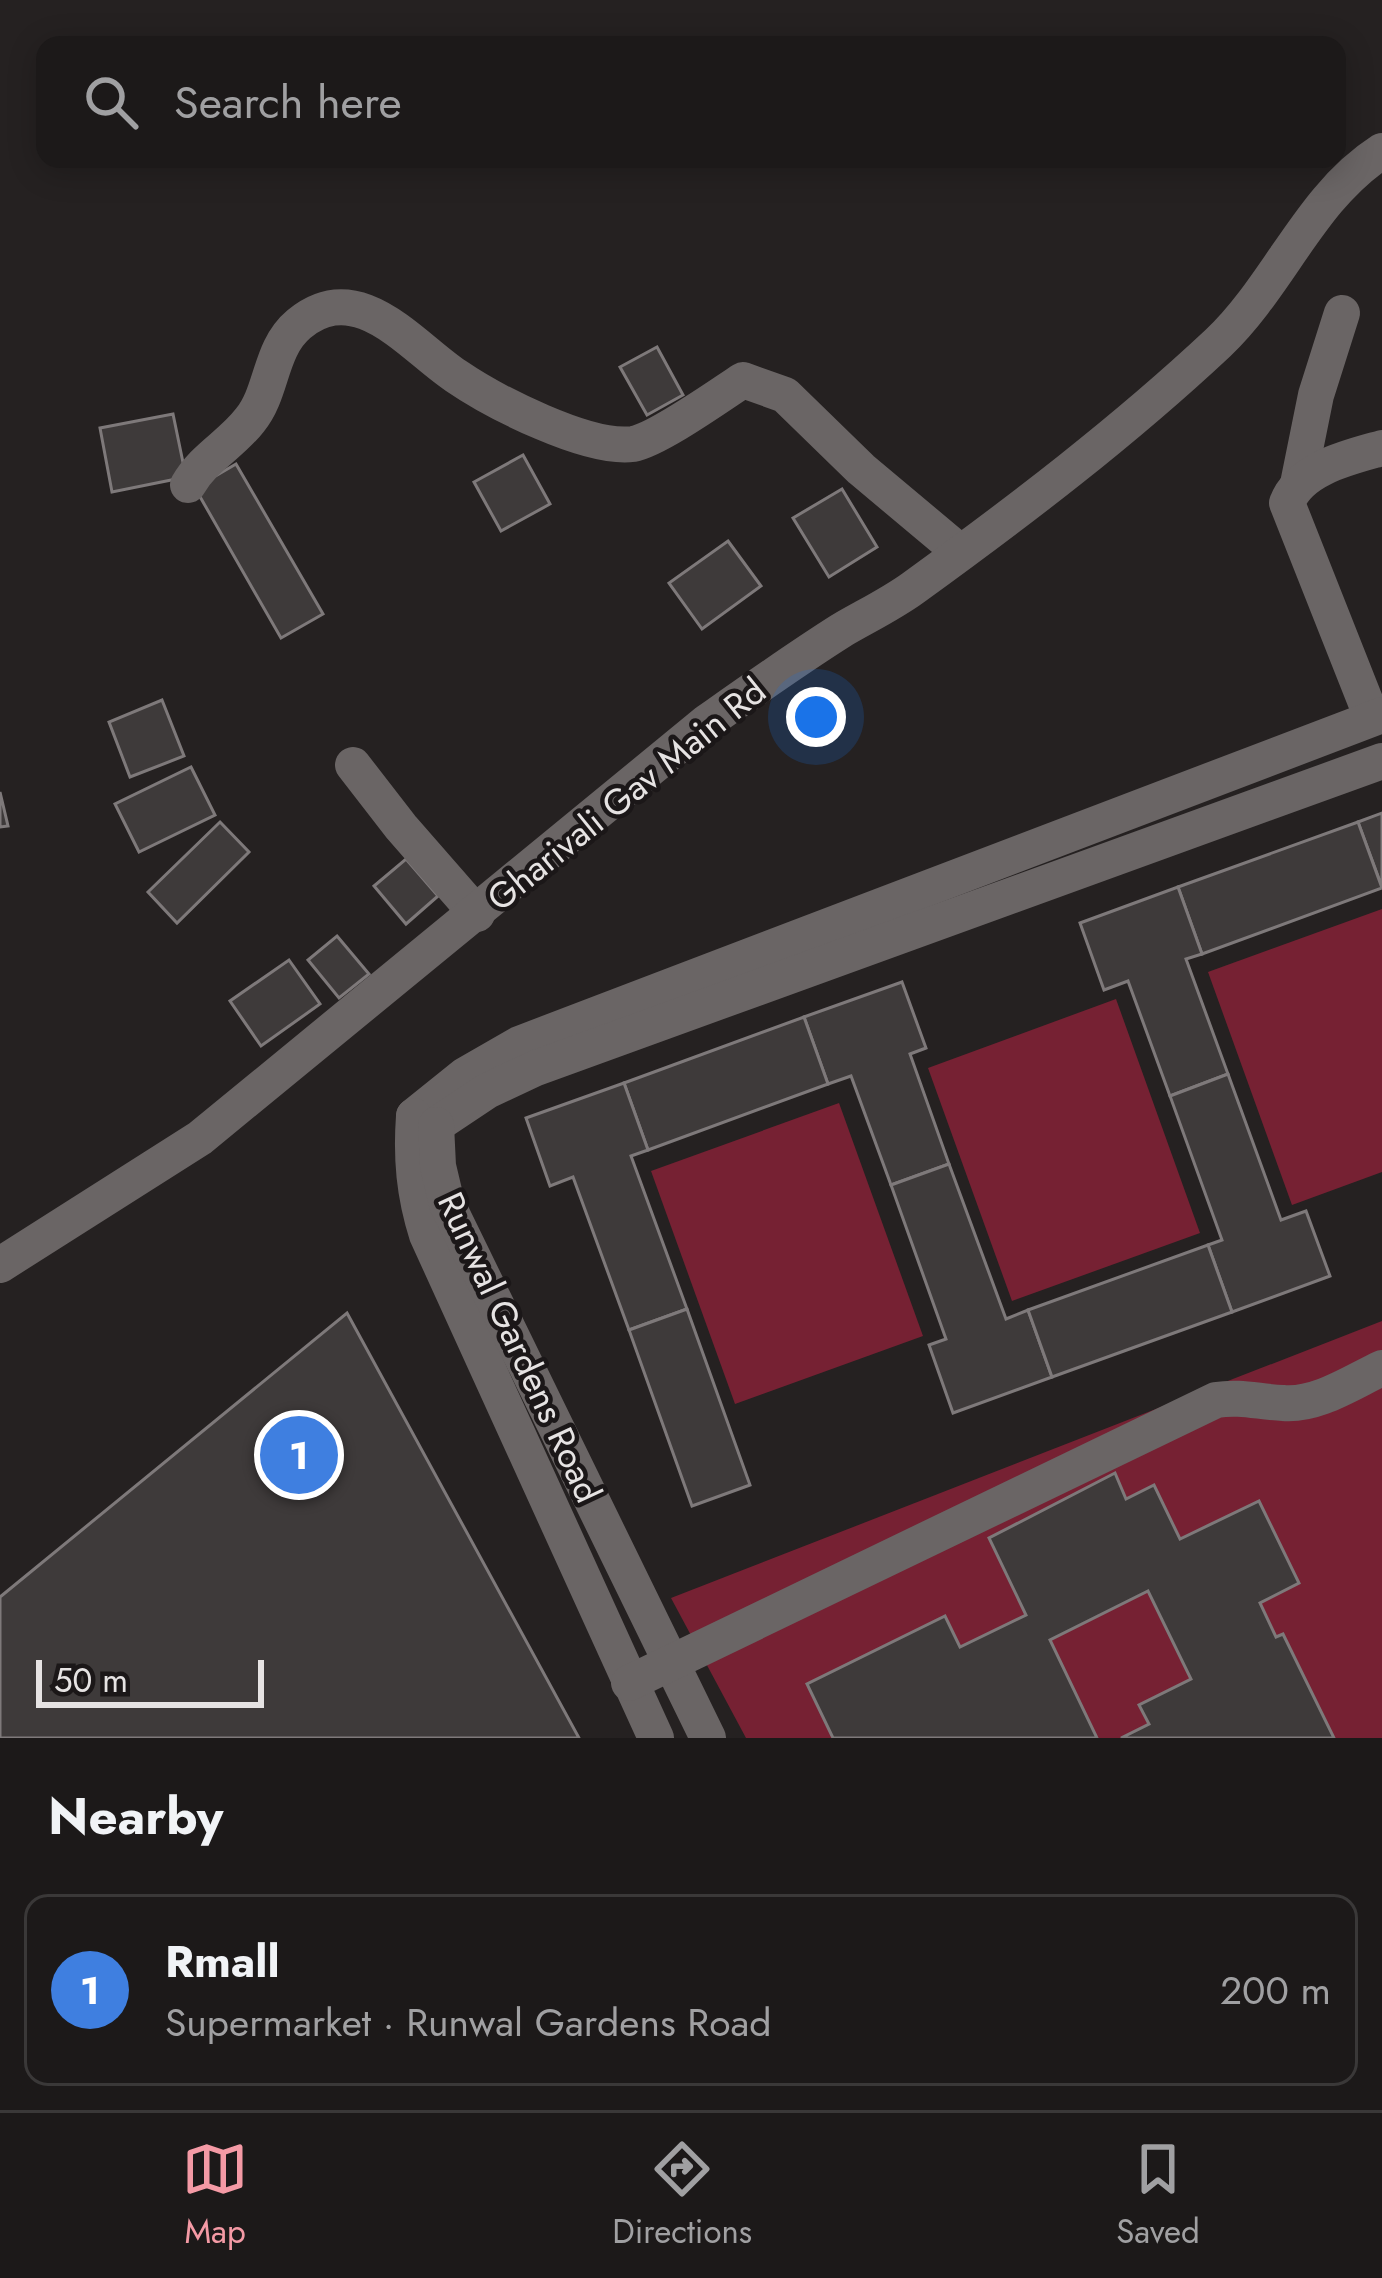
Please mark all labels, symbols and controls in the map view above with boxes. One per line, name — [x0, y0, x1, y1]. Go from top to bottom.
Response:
search box — [36, 36, 1346, 168]
icon: search — [78, 69, 144, 135]
text: Search here — [174, 70, 402, 135]
street label: Gharivali Gav Main Rd — [475, 665, 777, 923]
your location — [786, 687, 846, 747]
street label: Runwal Gardens Road — [425, 1183, 615, 1511]
pin: 1 — [260, 1410, 338, 1500]
scale bar — [36, 1654, 264, 1707]
text: 50 m — [54, 1657, 128, 1704]
text: Nearby — [48, 1779, 223, 1853]
text: Rmall — [165, 1929, 280, 1994]
text: 1 — [80, 1962, 100, 2019]
text: 200 m — [1220, 1962, 1331, 2019]
text: Supermarket · Runwal Gardens Road — [165, 1994, 771, 2051]
tab: Map — [182, 2136, 248, 2255]
tab: Directions — [612, 2136, 752, 2255]
tab: Saved — [1116, 2136, 1200, 2255]

